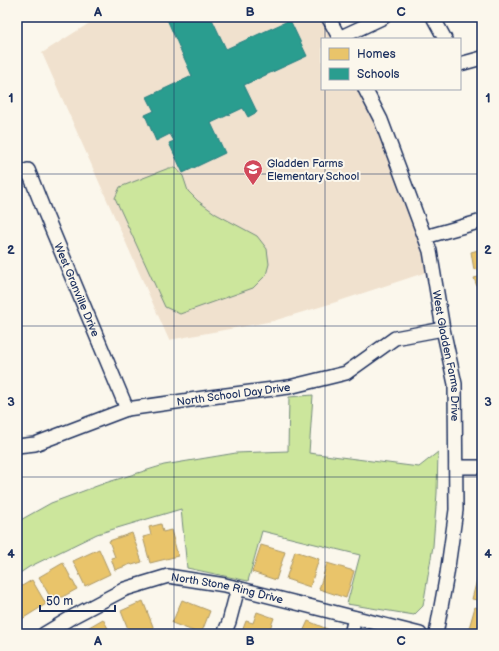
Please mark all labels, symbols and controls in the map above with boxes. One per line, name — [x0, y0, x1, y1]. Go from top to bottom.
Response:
text: A — [93, 4, 102, 20]
text: B — [245, 4, 255, 20]
text: C — [396, 4, 406, 20]
legend — [321, 38, 461, 90]
text: Homes — [357, 47, 396, 62]
text: Schools — [357, 67, 400, 82]
text: 1 — [8, 90, 14, 106]
text: 1 — [485, 90, 491, 106]
place label: Gladden Farms Elementary School — [267, 157, 359, 183]
school or university icon: Gladden Farms Elementary School — [242, 158, 264, 186]
street label: West Granville Drive — [51, 241, 102, 339]
text: 2 — [7, 242, 15, 258]
text: 2 — [484, 242, 492, 258]
street label: West Gladden Farms Drive — [430, 289, 461, 422]
street label: North School Day Drive — [176, 381, 292, 409]
text: 3 — [7, 394, 15, 410]
text: 3 — [484, 394, 492, 410]
text: 4 — [7, 546, 15, 562]
text: 4 — [484, 546, 492, 562]
street label: North Stone Ring Drive — [170, 571, 285, 607]
scale bar — [40, 587, 115, 613]
text: 50 m — [46, 594, 73, 609]
text: A — [93, 633, 102, 649]
text: B — [245, 633, 255, 649]
text: C — [396, 633, 406, 649]

